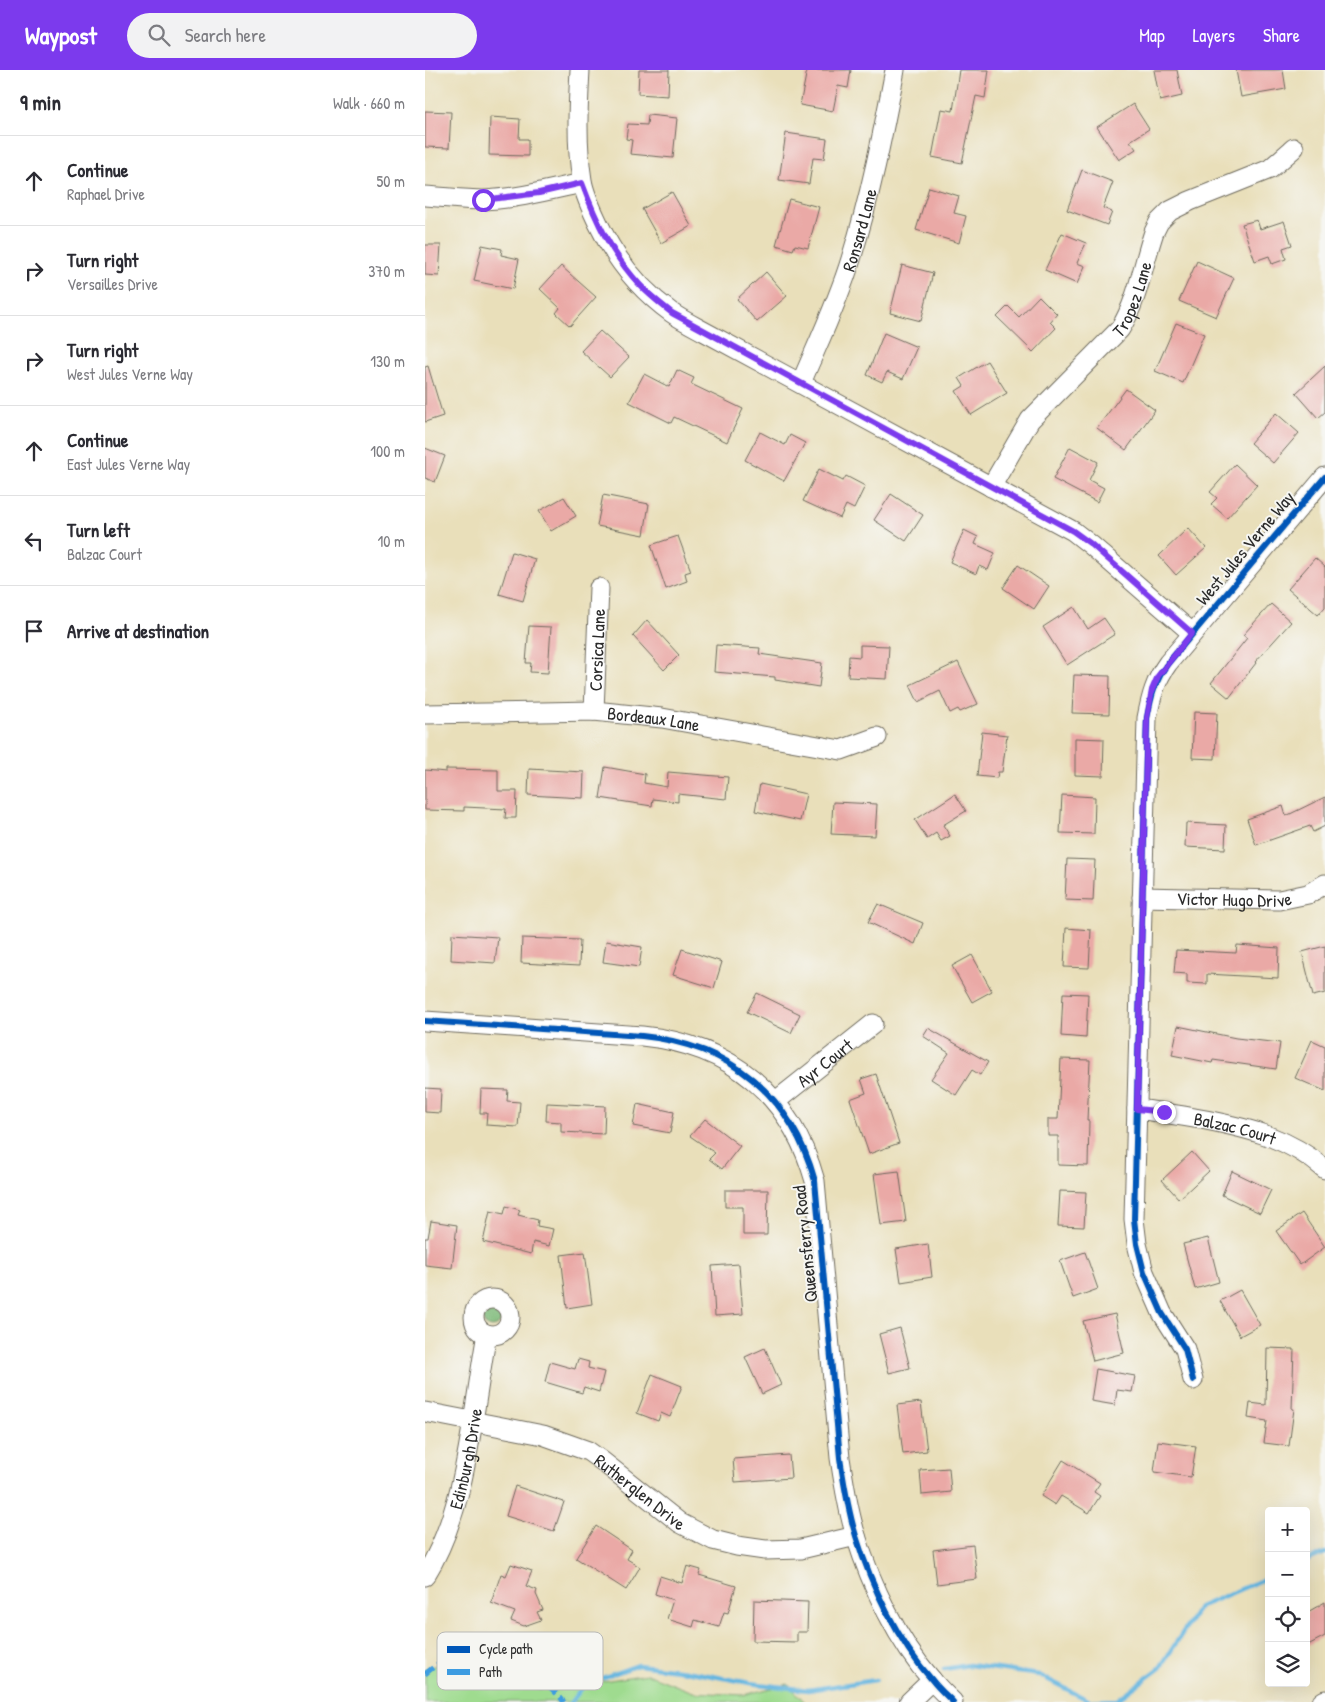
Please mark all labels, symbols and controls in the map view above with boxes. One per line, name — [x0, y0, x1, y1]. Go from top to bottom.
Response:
search box — [127, 13, 477, 58]
text: Waypost — [25, 19, 97, 51]
icon: search — [145, 21, 173, 49]
text: Search here — [185, 22, 266, 48]
text: Map — [1139, 23, 1165, 48]
text: Layers — [1193, 23, 1235, 48]
text: Share — [1263, 23, 1300, 48]
text: 9 min — [20, 88, 61, 117]
text: Walk · 660 m — [333, 92, 405, 114]
text: Continue — [67, 157, 128, 183]
icon: ahead — [20, 167, 48, 195]
text: 50 m — [377, 170, 405, 192]
text: Raphael Drive — [67, 183, 145, 205]
street label: Ronsard Lane — [835, 186, 882, 274]
route start — [472, 189, 495, 212]
text: Turn right — [67, 247, 138, 273]
icon: right — [20, 257, 48, 285]
street label: Tropez Lane — [1106, 259, 1157, 343]
text: 370 m — [368, 260, 405, 282]
text: Versailles Drive — [67, 273, 158, 295]
text: Turn right — [67, 337, 138, 363]
icon: right — [20, 347, 48, 375]
text: 130 m — [370, 350, 405, 372]
text: West Jules Verne Way — [67, 363, 193, 385]
text: Continue — [67, 427, 128, 453]
icon: ahead — [20, 437, 48, 465]
text: 100 m — [370, 440, 405, 462]
text: East Jules Verne Way — [67, 453, 190, 475]
street label: West Jules Verne Way — [1190, 485, 1300, 610]
text: Turn left — [67, 517, 130, 543]
icon: left — [20, 527, 48, 555]
text: 10 m — [377, 530, 405, 552]
text: Balzac Court — [67, 543, 142, 565]
street label: Corsica Lane — [582, 608, 611, 692]
icon: arrive — [20, 617, 48, 645]
text: Arrive at destination — [67, 618, 209, 644]
street label: Bordeaux Lane — [606, 700, 702, 737]
street label: Victor Hugo Drive — [1176, 885, 1294, 913]
street label: Ayr Court — [791, 1032, 858, 1092]
route end — [1153, 1101, 1176, 1124]
street label: Balzac Court — [1192, 1106, 1281, 1151]
street label: Queensferry Road — [786, 1184, 824, 1304]
street label: Edinburgh Drive — [442, 1406, 487, 1512]
street label: Rutherglen Drive — [590, 1447, 689, 1536]
map controls — [1265, 1507, 1310, 1687]
button: + — [1265, 1507, 1310, 1552]
button: − — [1265, 1552, 1310, 1597]
button: locate — [1265, 1597, 1310, 1642]
legend — [437, 1632, 603, 1690]
text: Cycle path — [479, 1639, 533, 1659]
button: layers — [1265, 1642, 1310, 1687]
text: Path — [479, 1662, 502, 1681]

